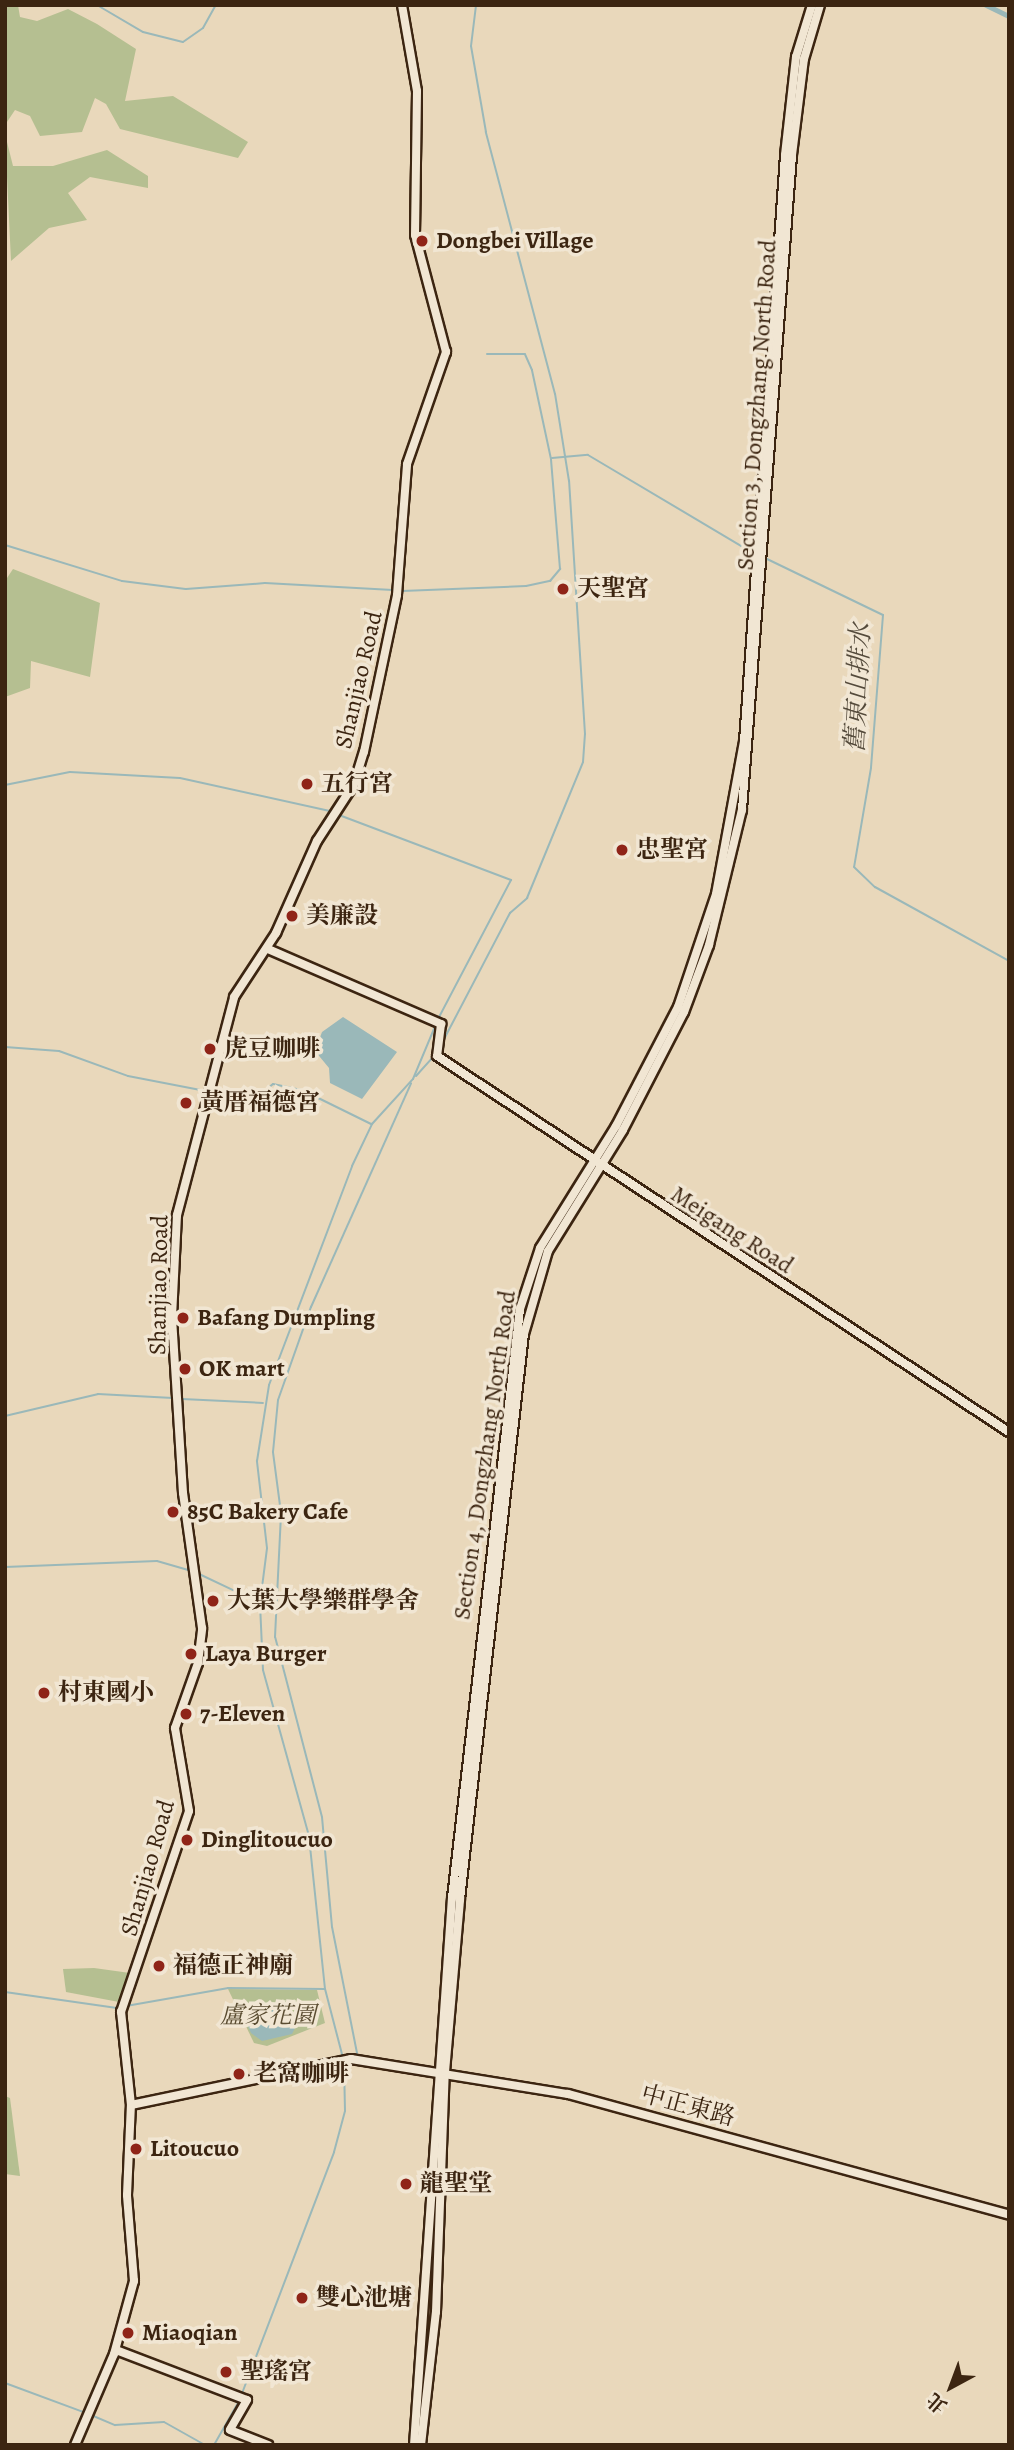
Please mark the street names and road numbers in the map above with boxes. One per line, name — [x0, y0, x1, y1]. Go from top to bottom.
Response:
street label: Section 3, Dongzhang North Road — [731, 238, 783, 572]
street label: Shanjiao Road — [329, 608, 389, 752]
street label: Meigang Road — [665, 1180, 799, 1280]
street label: Shanjiao Road — [143, 1215, 175, 1355]
street label: Section 4, Dongzhang North Road — [448, 1288, 522, 1622]
street label: Shanjiao Road — [115, 1797, 181, 1939]
street label: 中正東路 — [638, 2080, 738, 2132]

